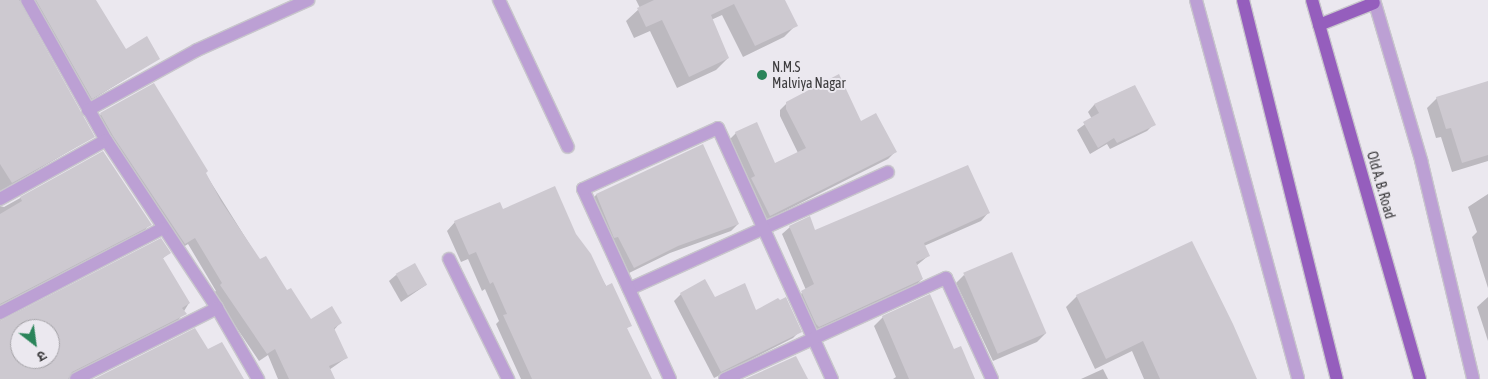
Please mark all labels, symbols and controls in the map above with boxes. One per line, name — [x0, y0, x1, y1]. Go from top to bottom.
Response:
place label: N.M.S Malviya Nagar — [772, 59, 846, 92]
marker: N.M.S Malviya Nagar — [756, 69, 768, 81]
street label: Old A. B. Road — [1363, 149, 1399, 221]
north arrow — [10, 319, 60, 369]
text: उ — [34, 347, 50, 365]

